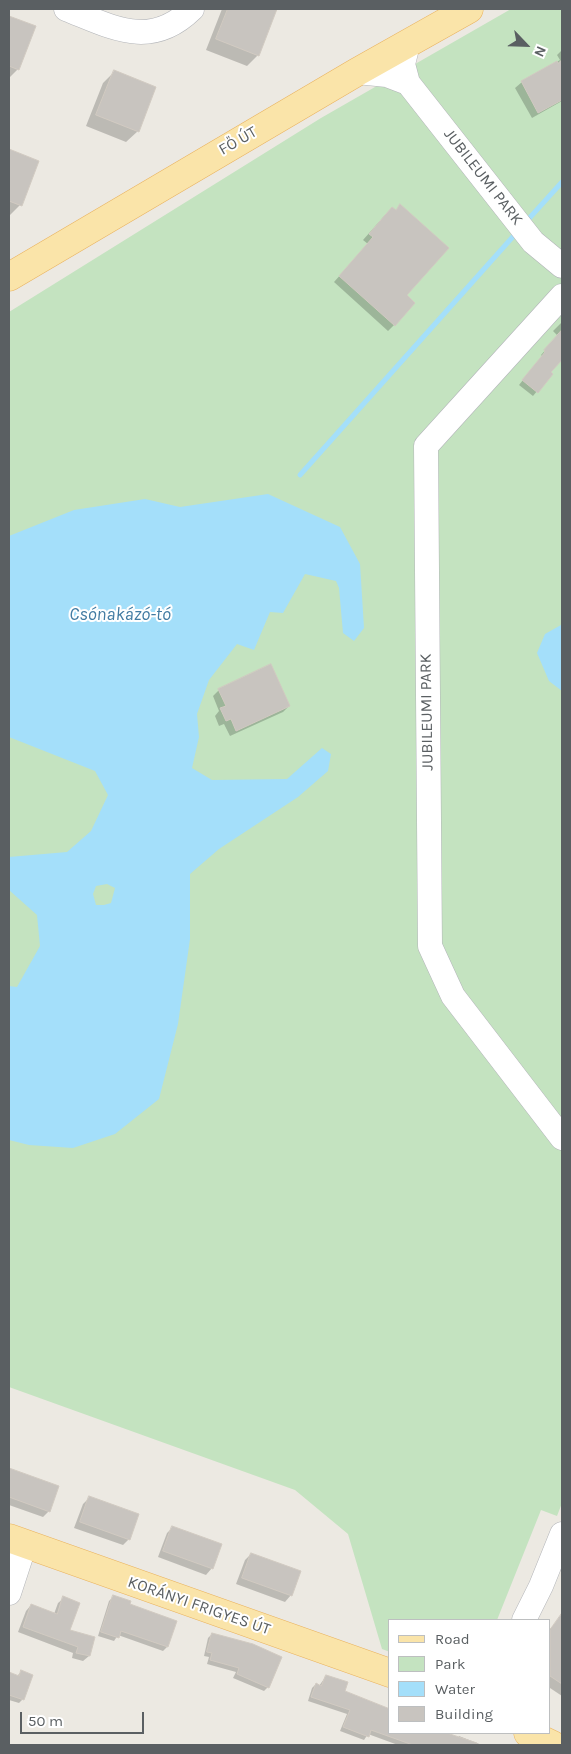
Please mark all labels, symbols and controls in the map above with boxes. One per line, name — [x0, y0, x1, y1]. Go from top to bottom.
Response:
north arrow — [501, 20, 551, 70]
text: N — [530, 43, 550, 59]
street label: FŐ ÚT — [215, 122, 261, 160]
street label: JUBILEUMI PARK — [439, 125, 527, 229]
water label: Csónakázó-tó — [69, 604, 171, 626]
street label: JUBILEUMI PARK — [416, 653, 438, 771]
street label: KORÁNYI FRIGYES ÚT — [125, 1573, 273, 1639]
legend — [388, 1619, 551, 1734]
text: Road — [435, 1630, 470, 1648]
text: Park — [435, 1655, 465, 1673]
text: Water — [435, 1680, 475, 1698]
scale bar — [22, 1702, 146, 1734]
text: Building — [435, 1705, 493, 1723]
text: 50 m — [28, 1712, 63, 1730]

